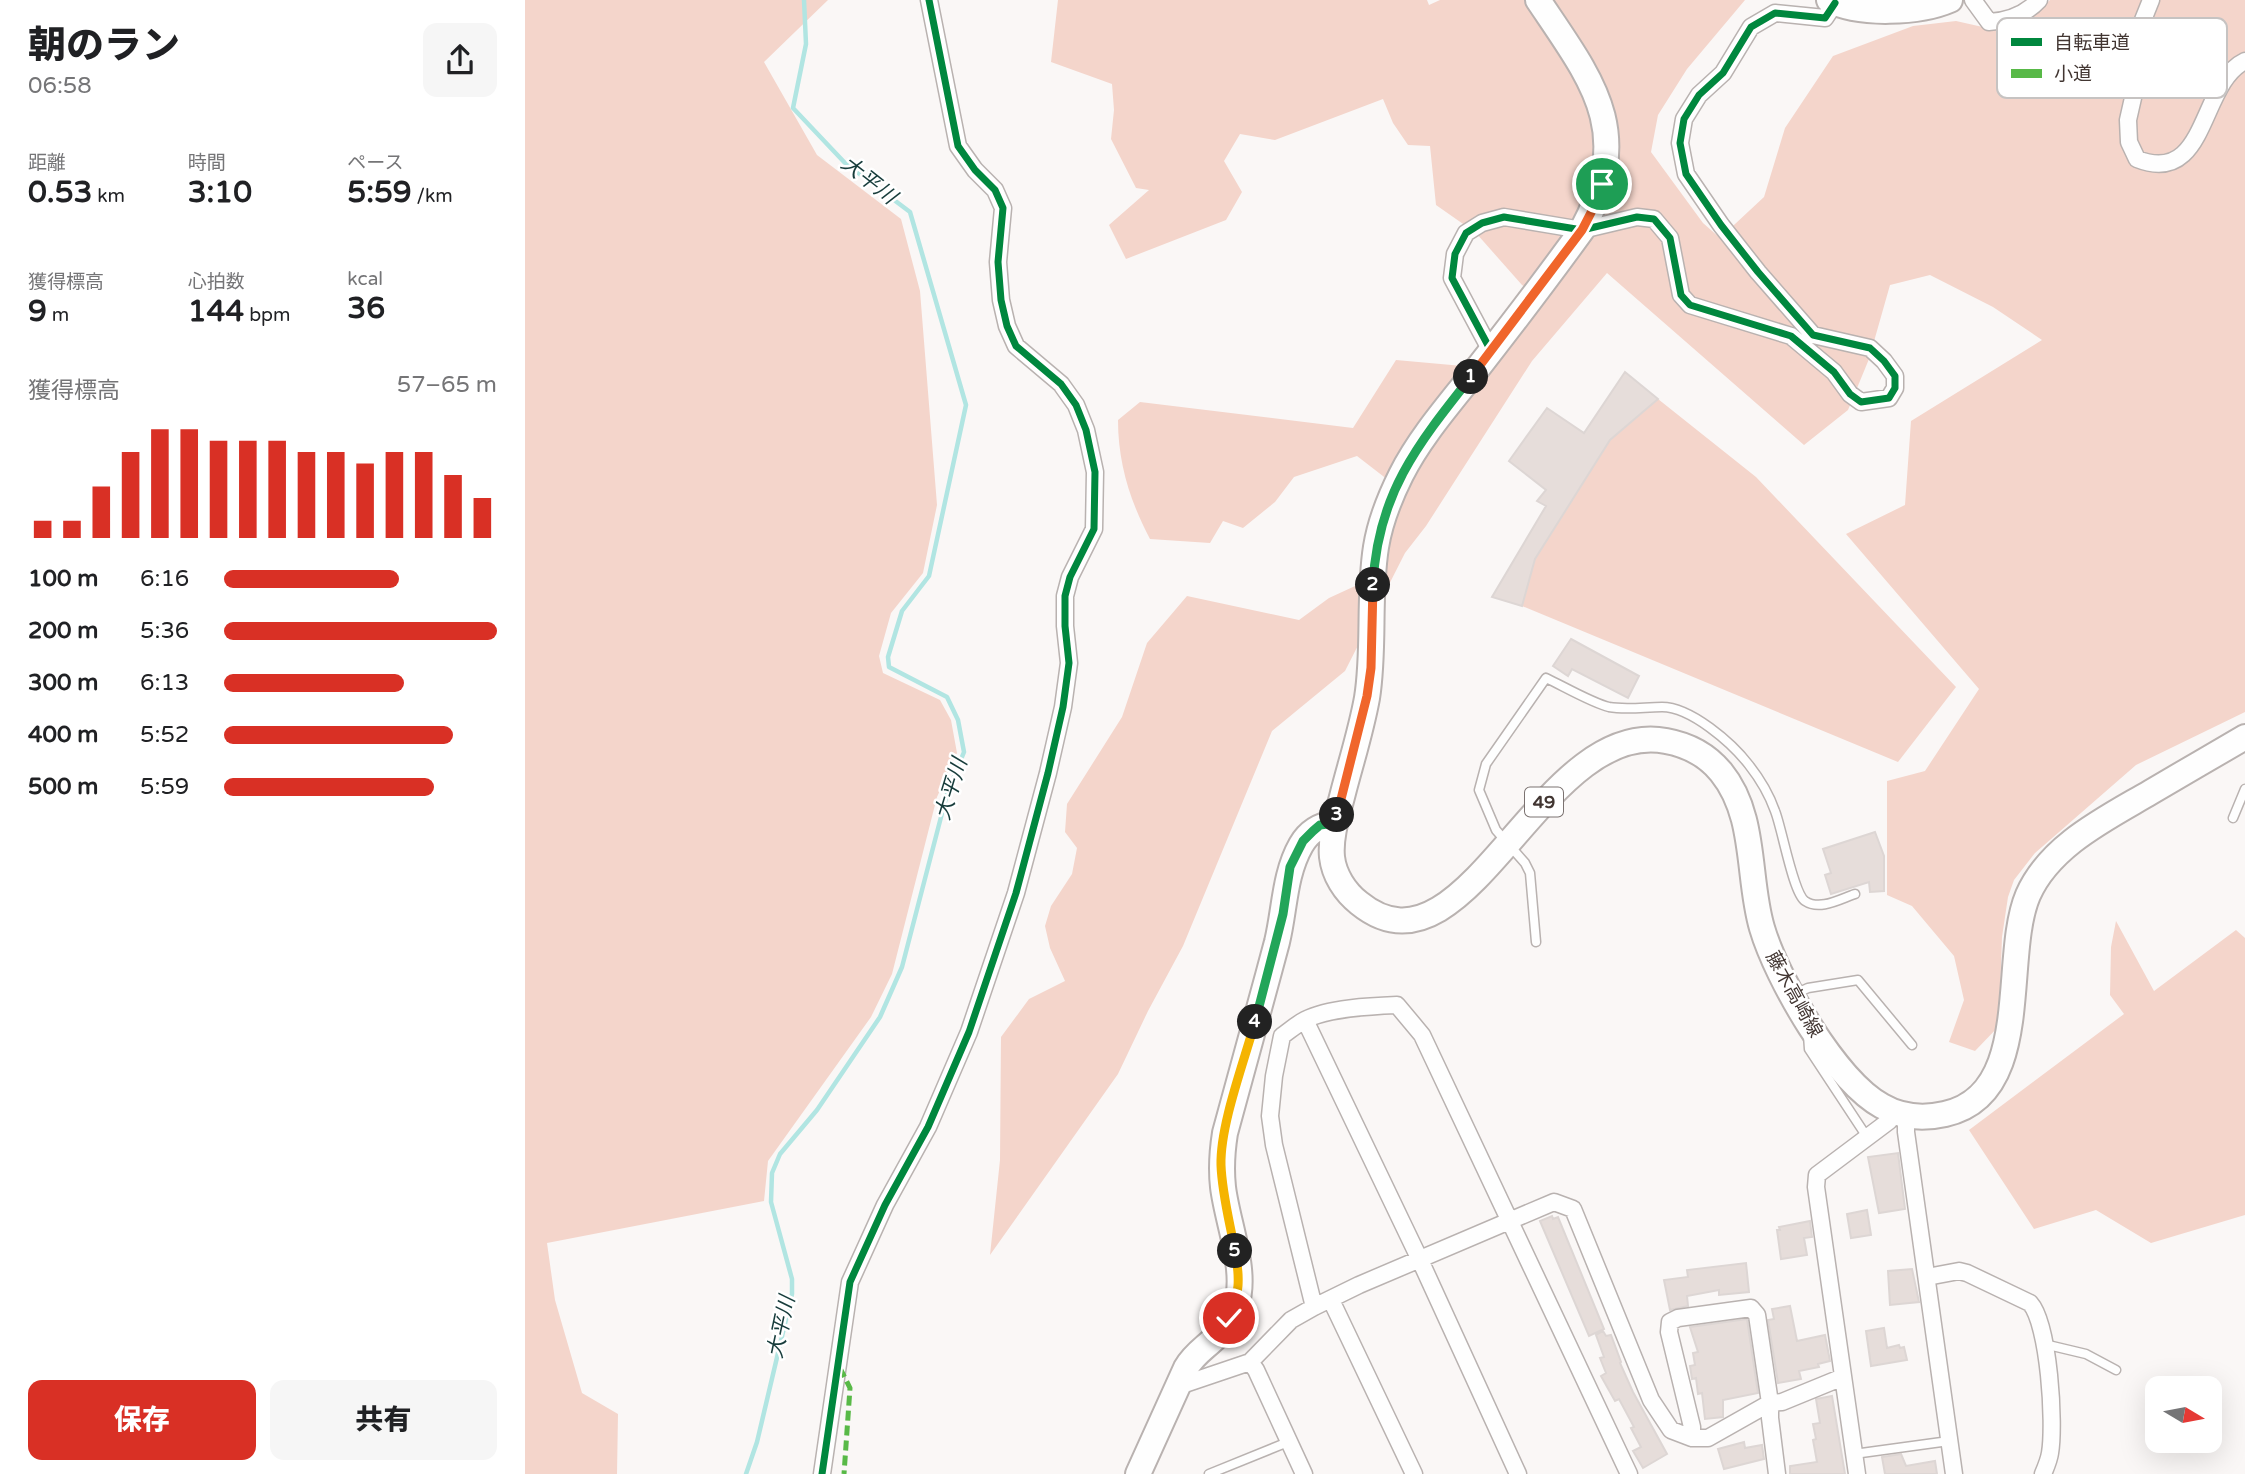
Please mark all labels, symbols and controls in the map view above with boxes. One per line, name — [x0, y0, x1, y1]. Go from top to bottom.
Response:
legend — [1997, 18, 2227, 98]
text: 朝のラン — [28, 23, 180, 69]
button: share — [423, 23, 497, 97]
text: 自転車道 — [2054, 32, 2130, 54]
text: 小道 — [2054, 63, 2092, 85]
text: 06:58 — [28, 72, 92, 100]
water label: 大平川 — [836, 151, 903, 211]
text: 距離 — [28, 152, 66, 174]
text: 時間 — [188, 152, 226, 174]
text: ペース — [347, 152, 403, 174]
pin — [1572, 154, 1632, 214]
icon: arrive — [1583, 165, 1621, 203]
text: 0.53 — [28, 174, 92, 211]
text: 3:10 — [188, 174, 252, 211]
text: 5:59 — [347, 174, 412, 211]
text: km — [92, 185, 125, 207]
text: /km — [412, 185, 453, 207]
text: kcal — [347, 268, 383, 290]
text: 獲得標高 — [28, 271, 104, 293]
text: 心拍数 — [188, 271, 245, 293]
text: 36 — [347, 290, 385, 327]
text: 9 — [28, 293, 47, 330]
text: 144 — [188, 293, 244, 330]
text: m — [47, 304, 69, 326]
text: bpm — [244, 304, 291, 326]
pin: 1 — [1453, 360, 1489, 394]
text: 1 — [1465, 365, 1476, 387]
text: 57–65 m — [397, 371, 497, 399]
text: 獲得標高 — [28, 377, 120, 405]
text: 100 m — [28, 565, 98, 593]
text: 6:16 — [140, 565, 189, 593]
pin: 2 — [1355, 568, 1391, 602]
text: 2 — [1367, 573, 1378, 595]
text: 200 m — [28, 617, 98, 645]
text: 5:36 — [140, 617, 189, 645]
text: 300 m — [28, 669, 98, 697]
text: 6:13 — [140, 669, 189, 697]
text: 400 m — [28, 721, 98, 749]
text: 5:52 — [140, 721, 189, 749]
water label: 大平川 — [930, 753, 973, 823]
text: 500 m — [28, 773, 98, 801]
text: 5:59 — [140, 773, 189, 801]
road number: 49 — [1525, 788, 1563, 816]
pin: 3 — [1319, 798, 1355, 832]
text: 3 — [1331, 803, 1342, 825]
street label: 藤木高崎線 — [1761, 948, 1827, 1041]
pin: 4 — [1237, 1004, 1273, 1040]
text: 4 — [1249, 1010, 1260, 1032]
pin: 5 — [1217, 1234, 1253, 1268]
text: 5 — [1229, 1239, 1240, 1261]
pin — [1199, 1288, 1259, 1348]
water label: 大平川 — [763, 1292, 801, 1361]
icon: check — [1210, 1299, 1248, 1337]
north arrow — [2145, 1376, 2223, 1452]
map controls — [2145, 1376, 2222, 1453]
button: 保存 — [28, 1380, 256, 1460]
button: 共有 — [270, 1380, 497, 1460]

